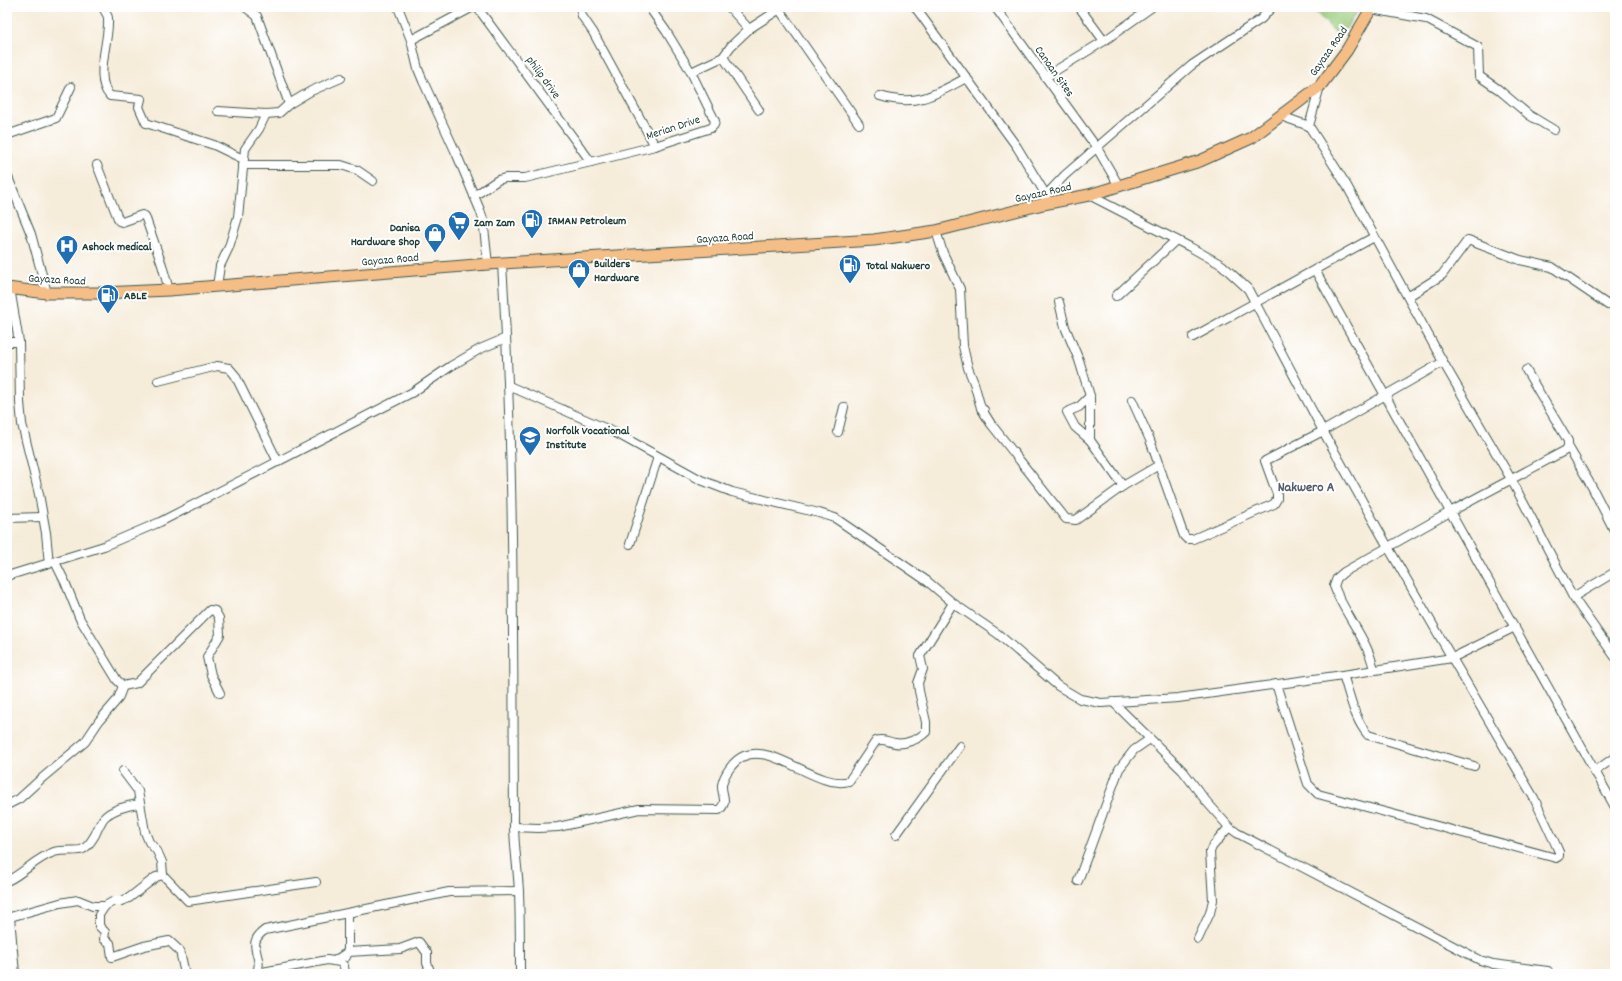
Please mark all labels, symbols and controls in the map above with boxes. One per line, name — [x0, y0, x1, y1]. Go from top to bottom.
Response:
street label: Gayaza Road — [1306, 23, 1353, 80]
street label: Canaan Sites — [1030, 43, 1078, 101]
street label: philip drive — [521, 53, 564, 103]
street label: Merian Drive — [644, 112, 703, 145]
street label: Gayaza Road — [1013, 179, 1073, 208]
fuel station icon: IRMAN Petroleum — [519, 207, 545, 240]
supermarket icon: Zam Zam — [446, 209, 472, 242]
place label: IRMAN Petroleum — [548, 213, 626, 230]
place label: Zam Zam — [474, 215, 515, 232]
place label: Danisa Hardware Shop — [351, 220, 421, 251]
shop icon: Danisa Hardware Shop — [422, 221, 448, 254]
street label: Gayaza Road — [696, 228, 754, 249]
hospital icon: Ashock medical — [54, 233, 80, 266]
place label: Ashock medical — [82, 239, 152, 256]
street label: Gayaza Road — [361, 250, 420, 271]
fuel station icon: Total Nakwero — [837, 252, 863, 285]
place label: Builders Hardware — [594, 256, 640, 287]
shop icon: Builders Hardware — [566, 257, 592, 290]
place label: Total Nakwero — [866, 258, 931, 275]
street label: Gayaza Road — [28, 271, 86, 290]
fuel station icon: ABLE — [95, 282, 121, 315]
place label: ABLE — [124, 288, 147, 305]
place label: Norfolk Vocational Institute — [546, 423, 630, 454]
school or university icon: Norfolk Vocational Institute — [517, 424, 543, 457]
district label: Nakwero A — [1278, 478, 1335, 498]

